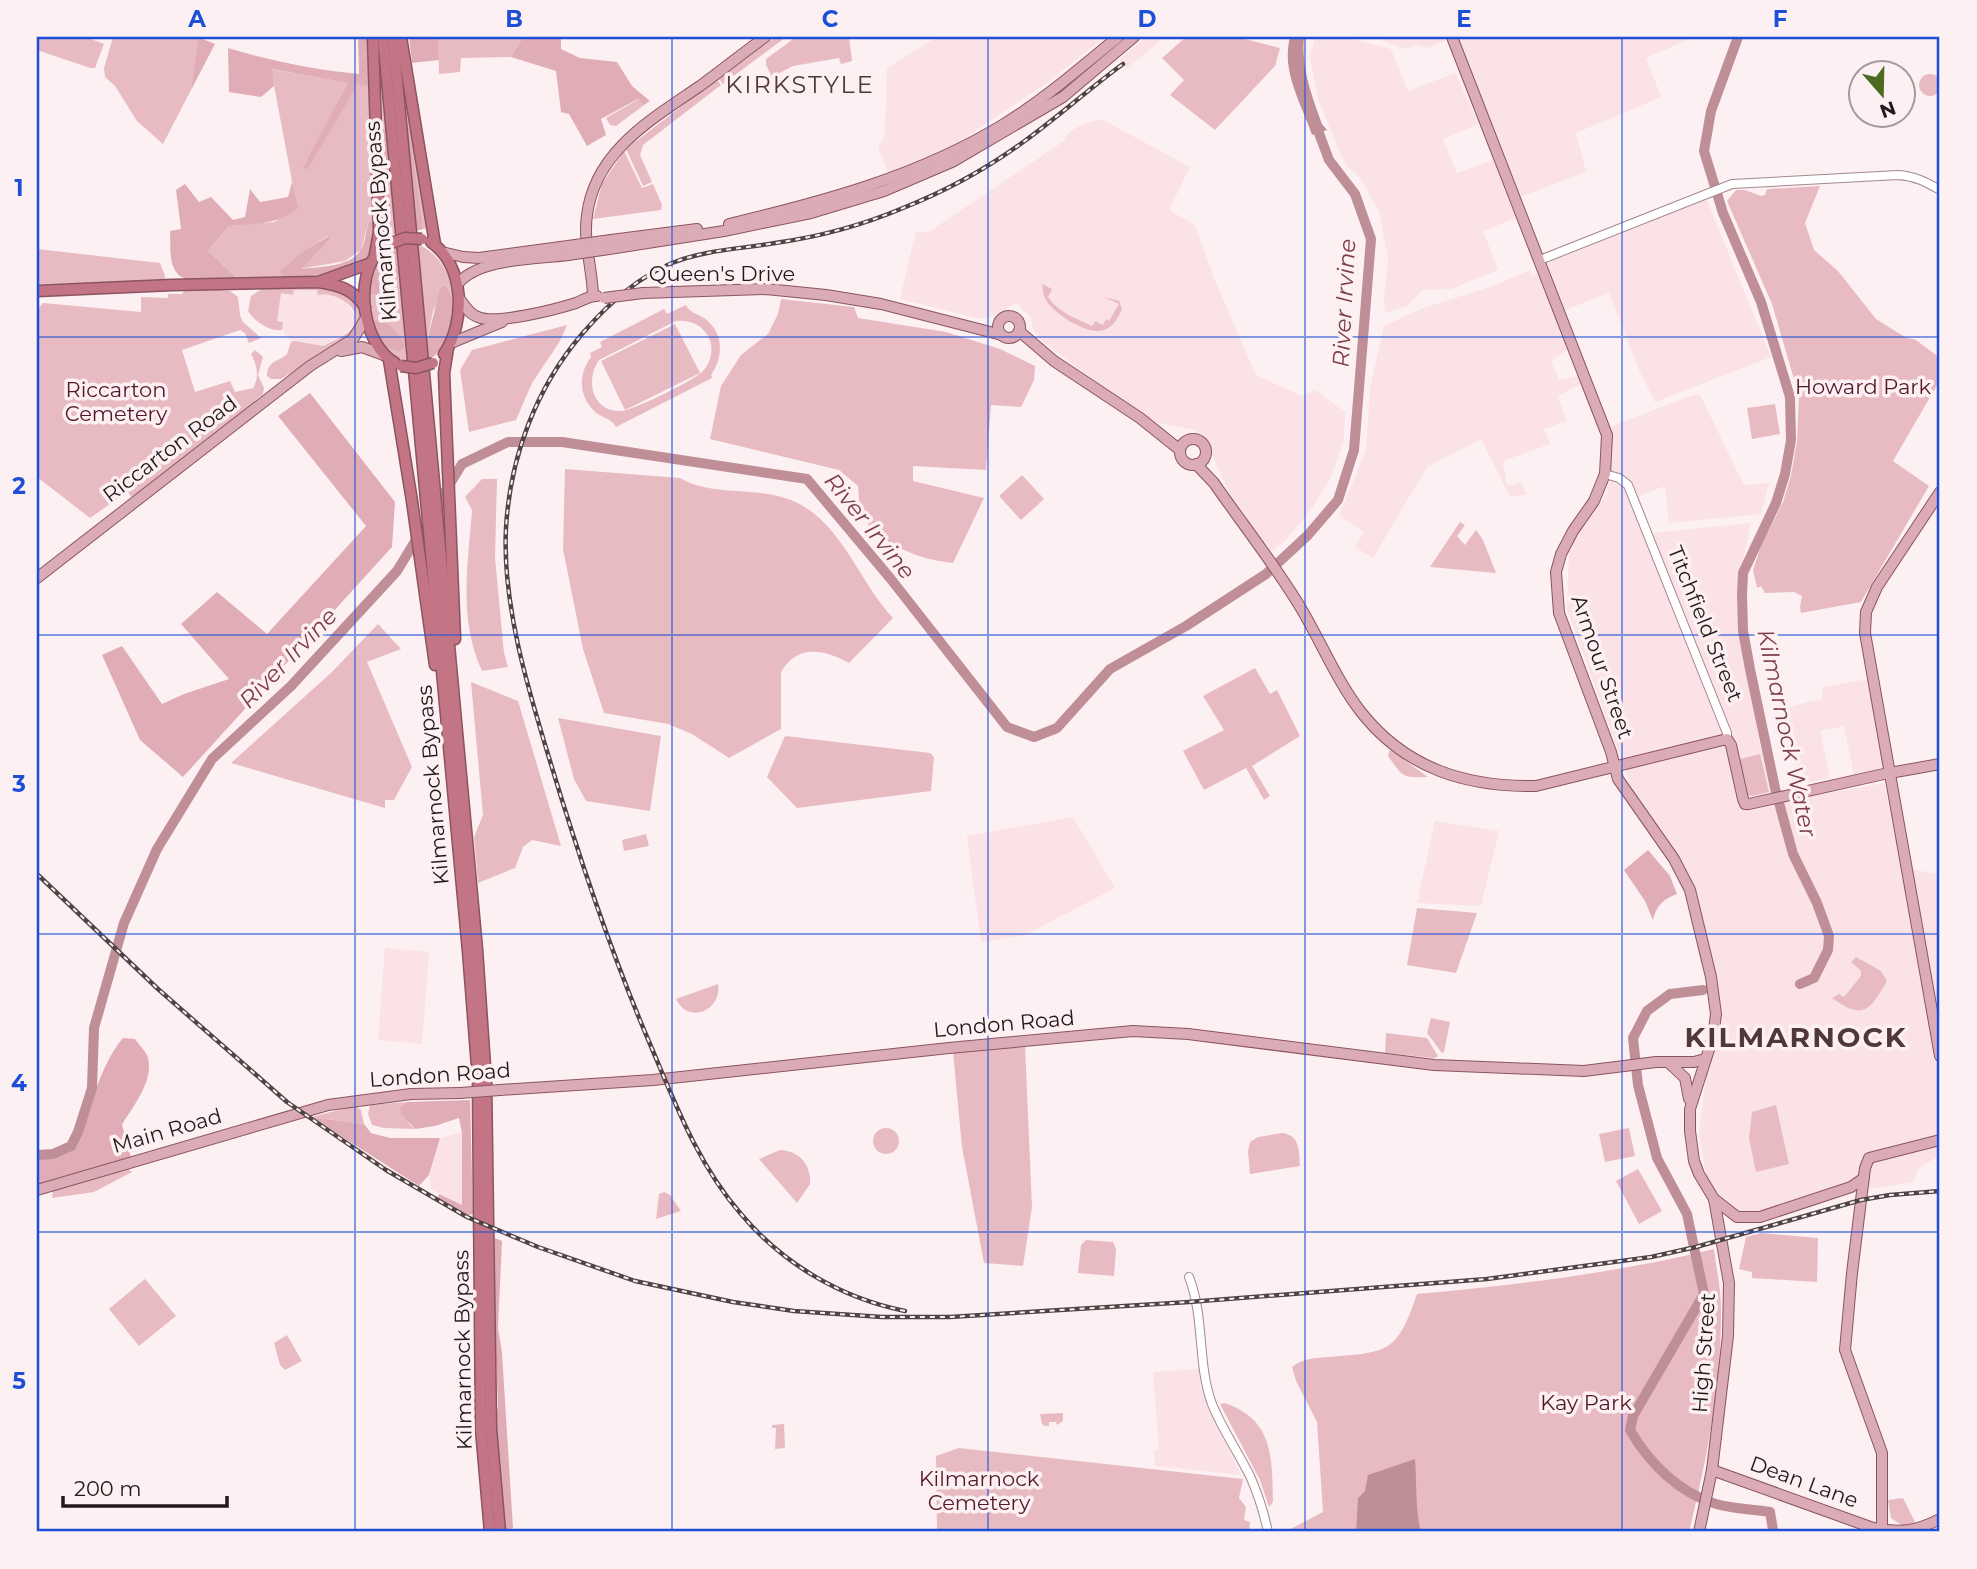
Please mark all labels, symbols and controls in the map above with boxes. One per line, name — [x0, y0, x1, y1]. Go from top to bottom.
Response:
text: A — [187, 5, 206, 33]
text: B — [505, 5, 523, 33]
text: C — [822, 5, 839, 33]
text: D — [1138, 5, 1157, 33]
text: E — [1456, 5, 1472, 33]
text: F — [1773, 5, 1788, 33]
north arrow — [1848, 60, 1918, 130]
district label: KIRKSTYLE — [725, 70, 875, 99]
text: N — [1876, 96, 1899, 123]
street label: Kilmarnock Bypass — [359, 120, 402, 322]
text: 1 — [14, 174, 24, 202]
water label: River Irvine — [1327, 238, 1361, 368]
street label: Queen's Drive — [649, 261, 795, 286]
park label: Howard Park — [1795, 374, 1932, 399]
park label: Riccarton Cemetery — [65, 377, 168, 426]
street label: Riccarton Road — [98, 390, 242, 507]
water label: River Irvine — [819, 467, 921, 585]
text: 2 — [12, 472, 26, 500]
street label: Titchfield Street — [1663, 542, 1748, 705]
street label: Armour Street — [1566, 592, 1639, 742]
water label: River Irvine — [233, 602, 343, 714]
water label: Kilmarnock Water — [1751, 627, 1823, 840]
street label: Kilmarnock Bypass — [411, 684, 454, 886]
text: 3 — [11, 770, 26, 798]
street label: London Road — [932, 1005, 1076, 1042]
district label: KILMARNOCK — [1685, 1020, 1907, 1054]
street label: London Road — [368, 1057, 511, 1092]
text: 4 — [11, 1069, 27, 1097]
street label: Main Road — [109, 1103, 224, 1158]
street label: Kilmarnock Bypass — [448, 1250, 477, 1450]
street label: High Street — [1687, 1292, 1720, 1414]
text: 5 — [12, 1367, 26, 1395]
park label: Kay Park — [1540, 1390, 1632, 1415]
street label: Dean Lane — [1747, 1450, 1862, 1513]
scale bar — [63, 1464, 228, 1508]
park label: Kilmarnock Cemetery — [919, 1466, 1040, 1515]
text: 200 m — [74, 1476, 141, 1501]

